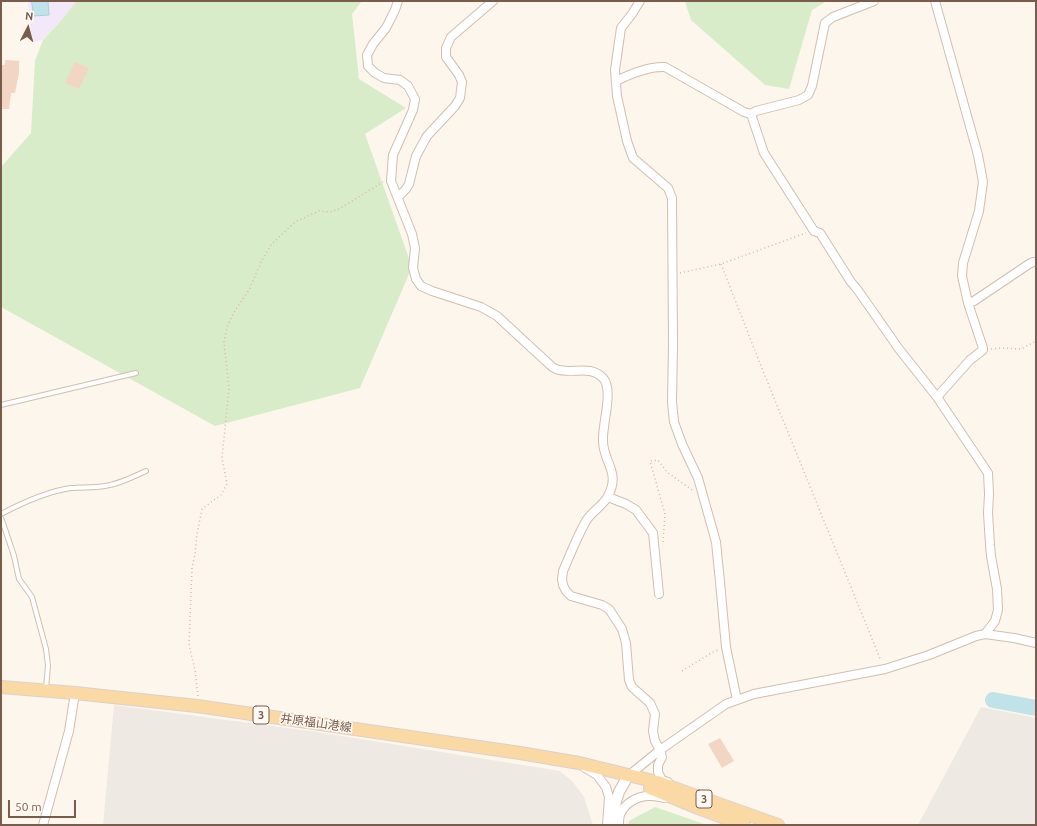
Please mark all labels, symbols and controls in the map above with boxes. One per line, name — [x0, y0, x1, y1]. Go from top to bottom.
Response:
north arrow — [8, 8, 48, 48]
text: N — [25, 10, 34, 22]
road number: 3 — [253, 706, 269, 724]
street label: 井原福山港線 — [279, 711, 353, 735]
road number: 3 — [696, 790, 712, 808]
scale bar — [10, 792, 78, 818]
text: 50 m — [15, 800, 42, 813]

